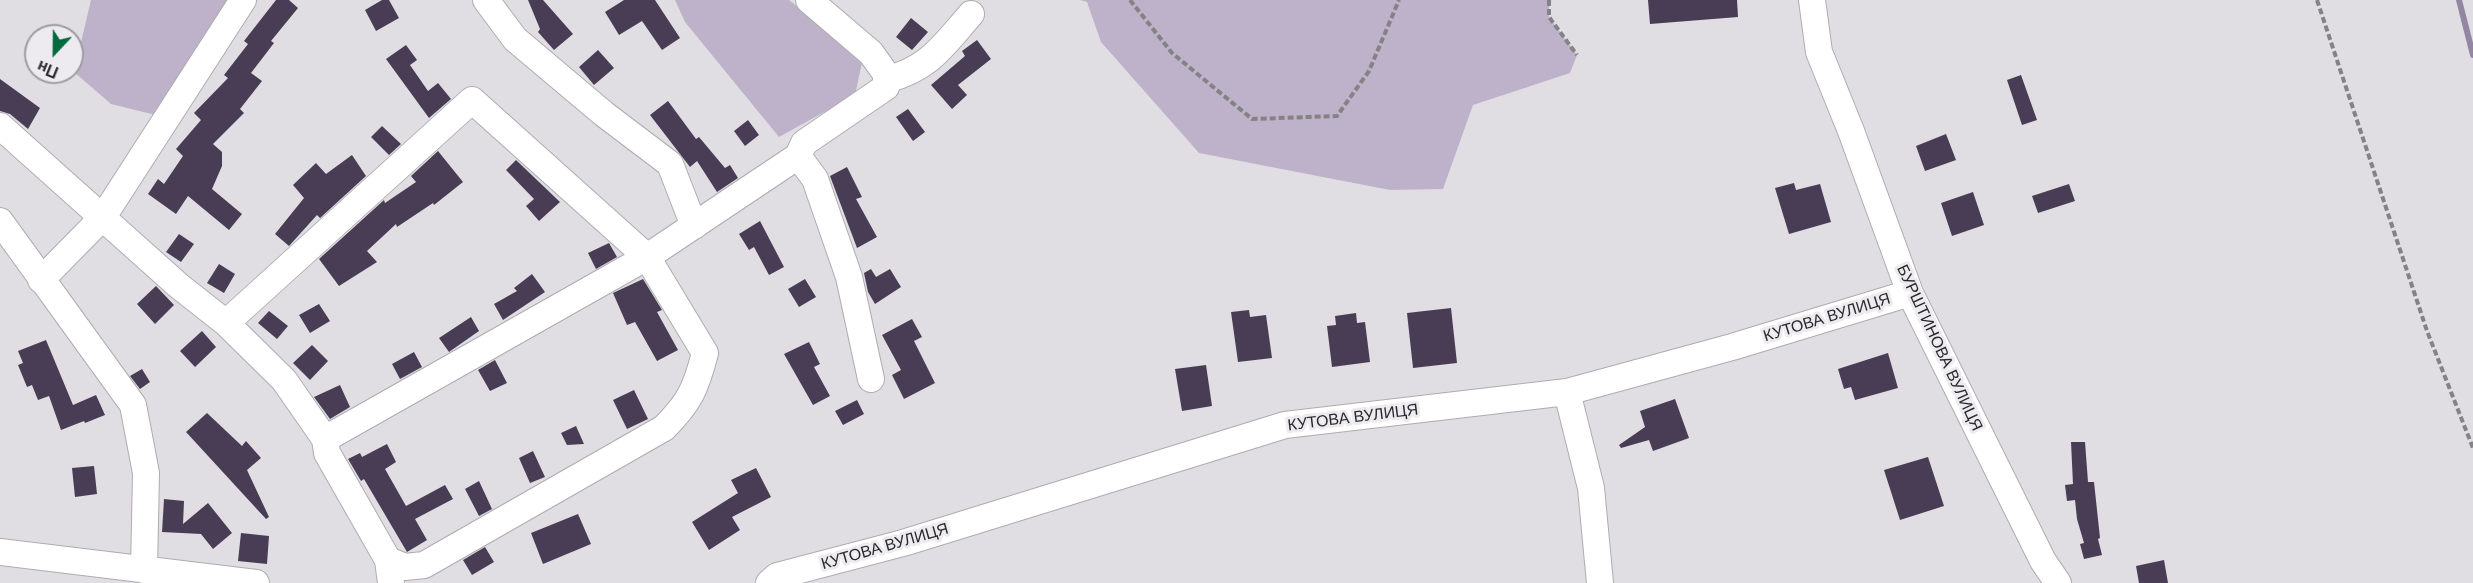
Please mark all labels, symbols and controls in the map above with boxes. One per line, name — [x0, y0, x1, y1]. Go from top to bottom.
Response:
north arrow — [24, 24, 84, 84]
text: Пн — [35, 57, 61, 81]
street label: БУРШТИНОВА ВУЛИЦЯ — [1892, 262, 1986, 434]
street label: КУТОВА ВУЛИЦЯ — [1761, 290, 1893, 346]
street label: КУТОВА ВУЛИЦЯ — [1287, 400, 1419, 436]
street label: КУТОВА ВУЛИЦЯ — [819, 520, 951, 574]

